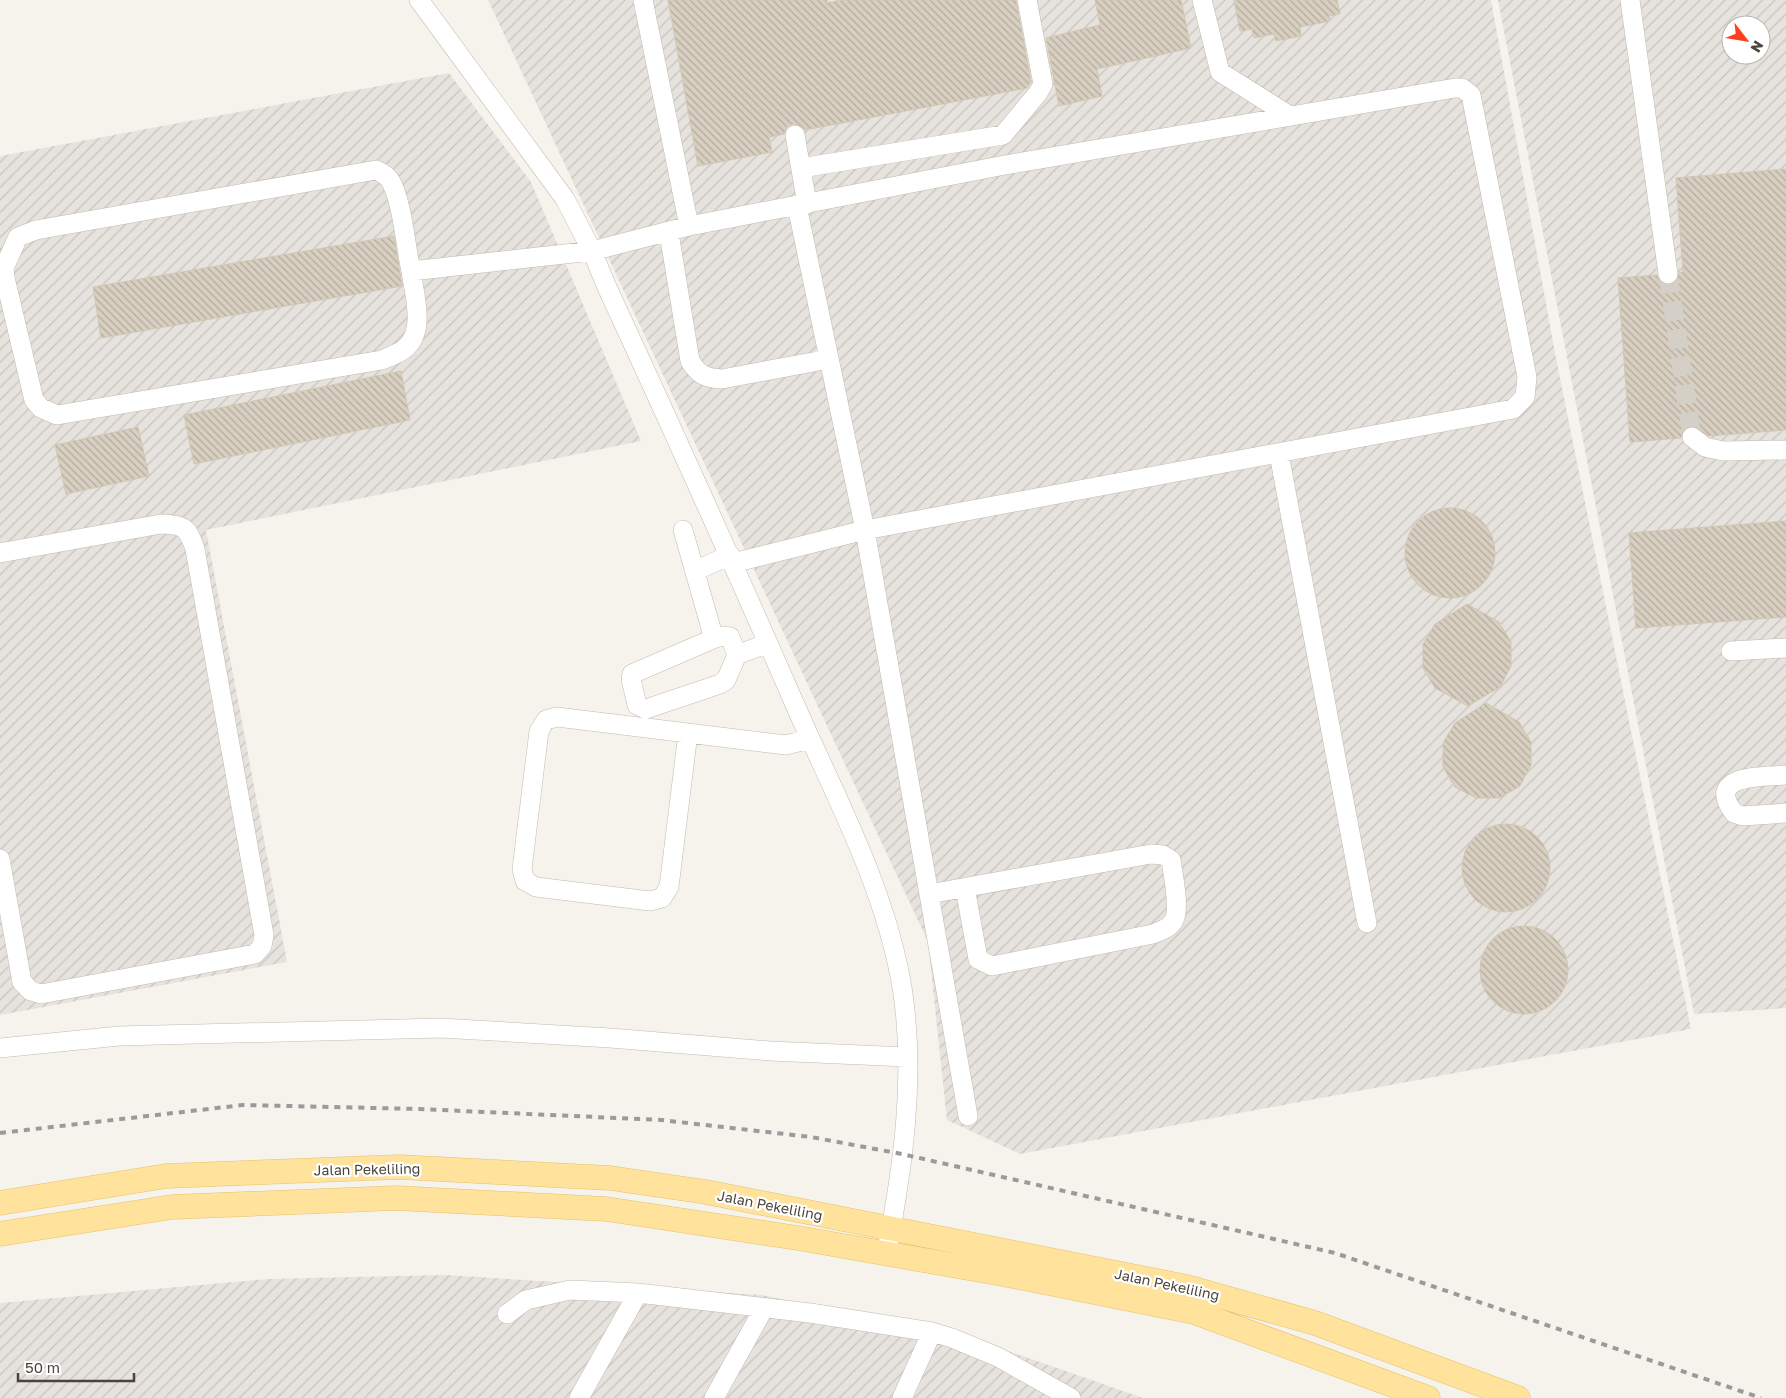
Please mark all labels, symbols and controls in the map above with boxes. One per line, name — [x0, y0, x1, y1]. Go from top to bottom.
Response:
north arrow — [1721, 15, 1771, 65]
text: N — [1748, 38, 1768, 56]
street label: Jalan Pekeliling — [313, 1160, 421, 1178]
street label: Jalan Pekeliling — [716, 1186, 824, 1224]
street label: Jalan Pekeliling — [1113, 1265, 1221, 1303]
scale bar — [18, 1350, 134, 1382]
text: 50 m — [25, 1358, 60, 1376]

